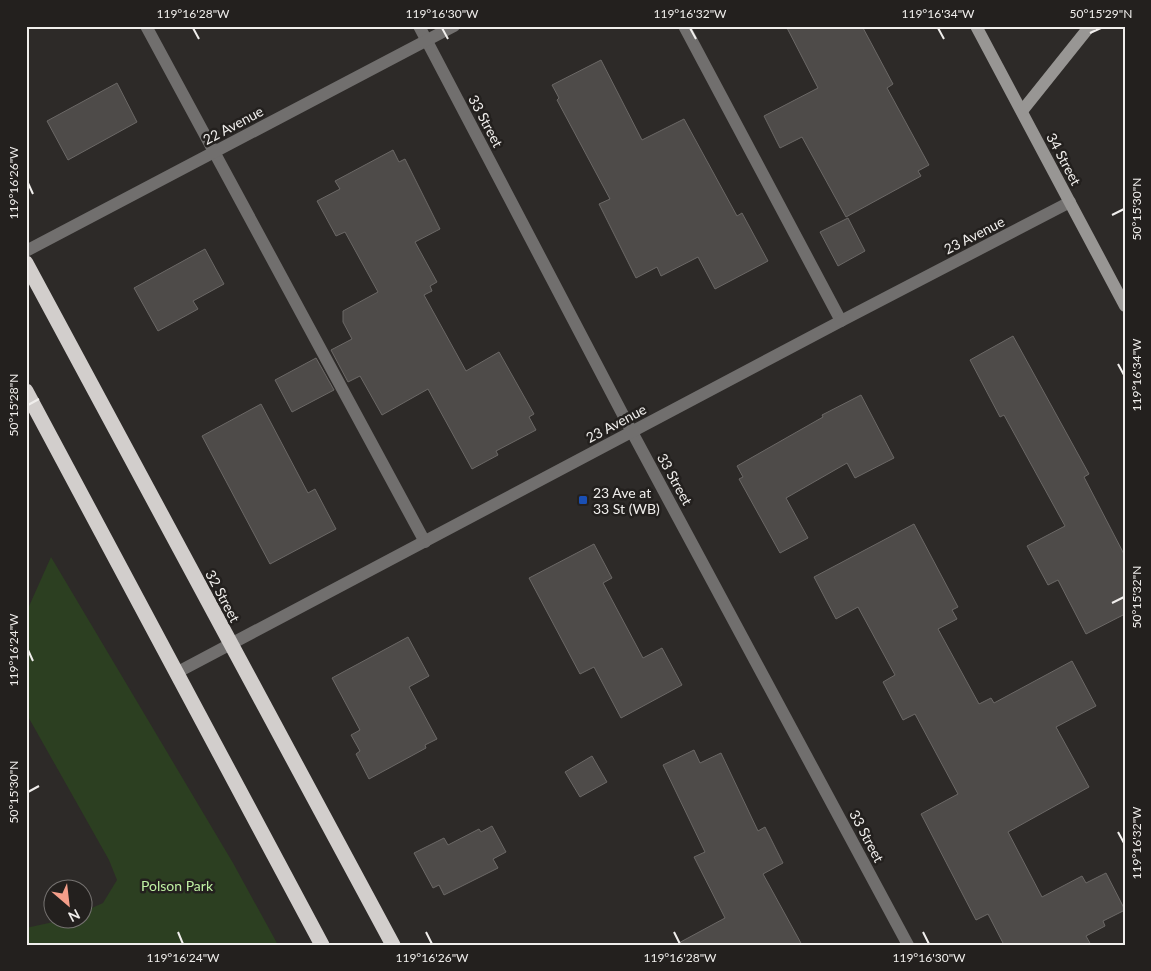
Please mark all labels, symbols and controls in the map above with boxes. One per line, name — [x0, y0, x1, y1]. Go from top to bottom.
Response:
text: 119°16'28"W — [156, 6, 230, 21]
text: 119°16'30"W — [405, 6, 479, 21]
text: 119°16'32"W — [653, 6, 727, 21]
text: 119°16'34"W — [901, 6, 975, 21]
text: 50°15'29"N — [1070, 6, 1132, 21]
street label: 33 Street — [465, 92, 507, 150]
street label: 22 Avenue — [200, 102, 266, 148]
street label: 34 Street — [1043, 130, 1085, 188]
text: 119°16'26"W — [6, 146, 21, 220]
text: 50°15'30"N — [1129, 178, 1144, 240]
street label: 23 Avenue — [941, 213, 1007, 257]
text: 119°16'34"W — [1129, 338, 1144, 412]
text: 50°15'28"N — [6, 374, 21, 436]
street label: 23 Avenue — [583, 400, 649, 446]
street label: 33 Street — [654, 450, 696, 508]
place label: 23 Ave at 33 St (WB) — [593, 484, 660, 517]
marker: 23 Ave at 33 St (WB) — [577, 494, 589, 506]
text: 50°15'32"N — [1129, 566, 1144, 628]
street label: 32 Street — [202, 567, 244, 625]
text: 119°16'24"W — [6, 613, 21, 687]
text: 50°15'30"N — [6, 761, 21, 823]
text: 119°16'32"W — [1129, 806, 1144, 880]
street label: 33 Street — [846, 807, 888, 865]
park label: Polson Park — [141, 877, 214, 894]
north arrow — [42, 878, 92, 928]
text: N — [66, 906, 83, 926]
text: 119°16'24"W — [146, 950, 220, 965]
text: 119°16'26"W — [395, 950, 469, 965]
text: 119°16'28"W — [643, 950, 717, 965]
text: 119°16'30"W — [892, 950, 966, 965]

